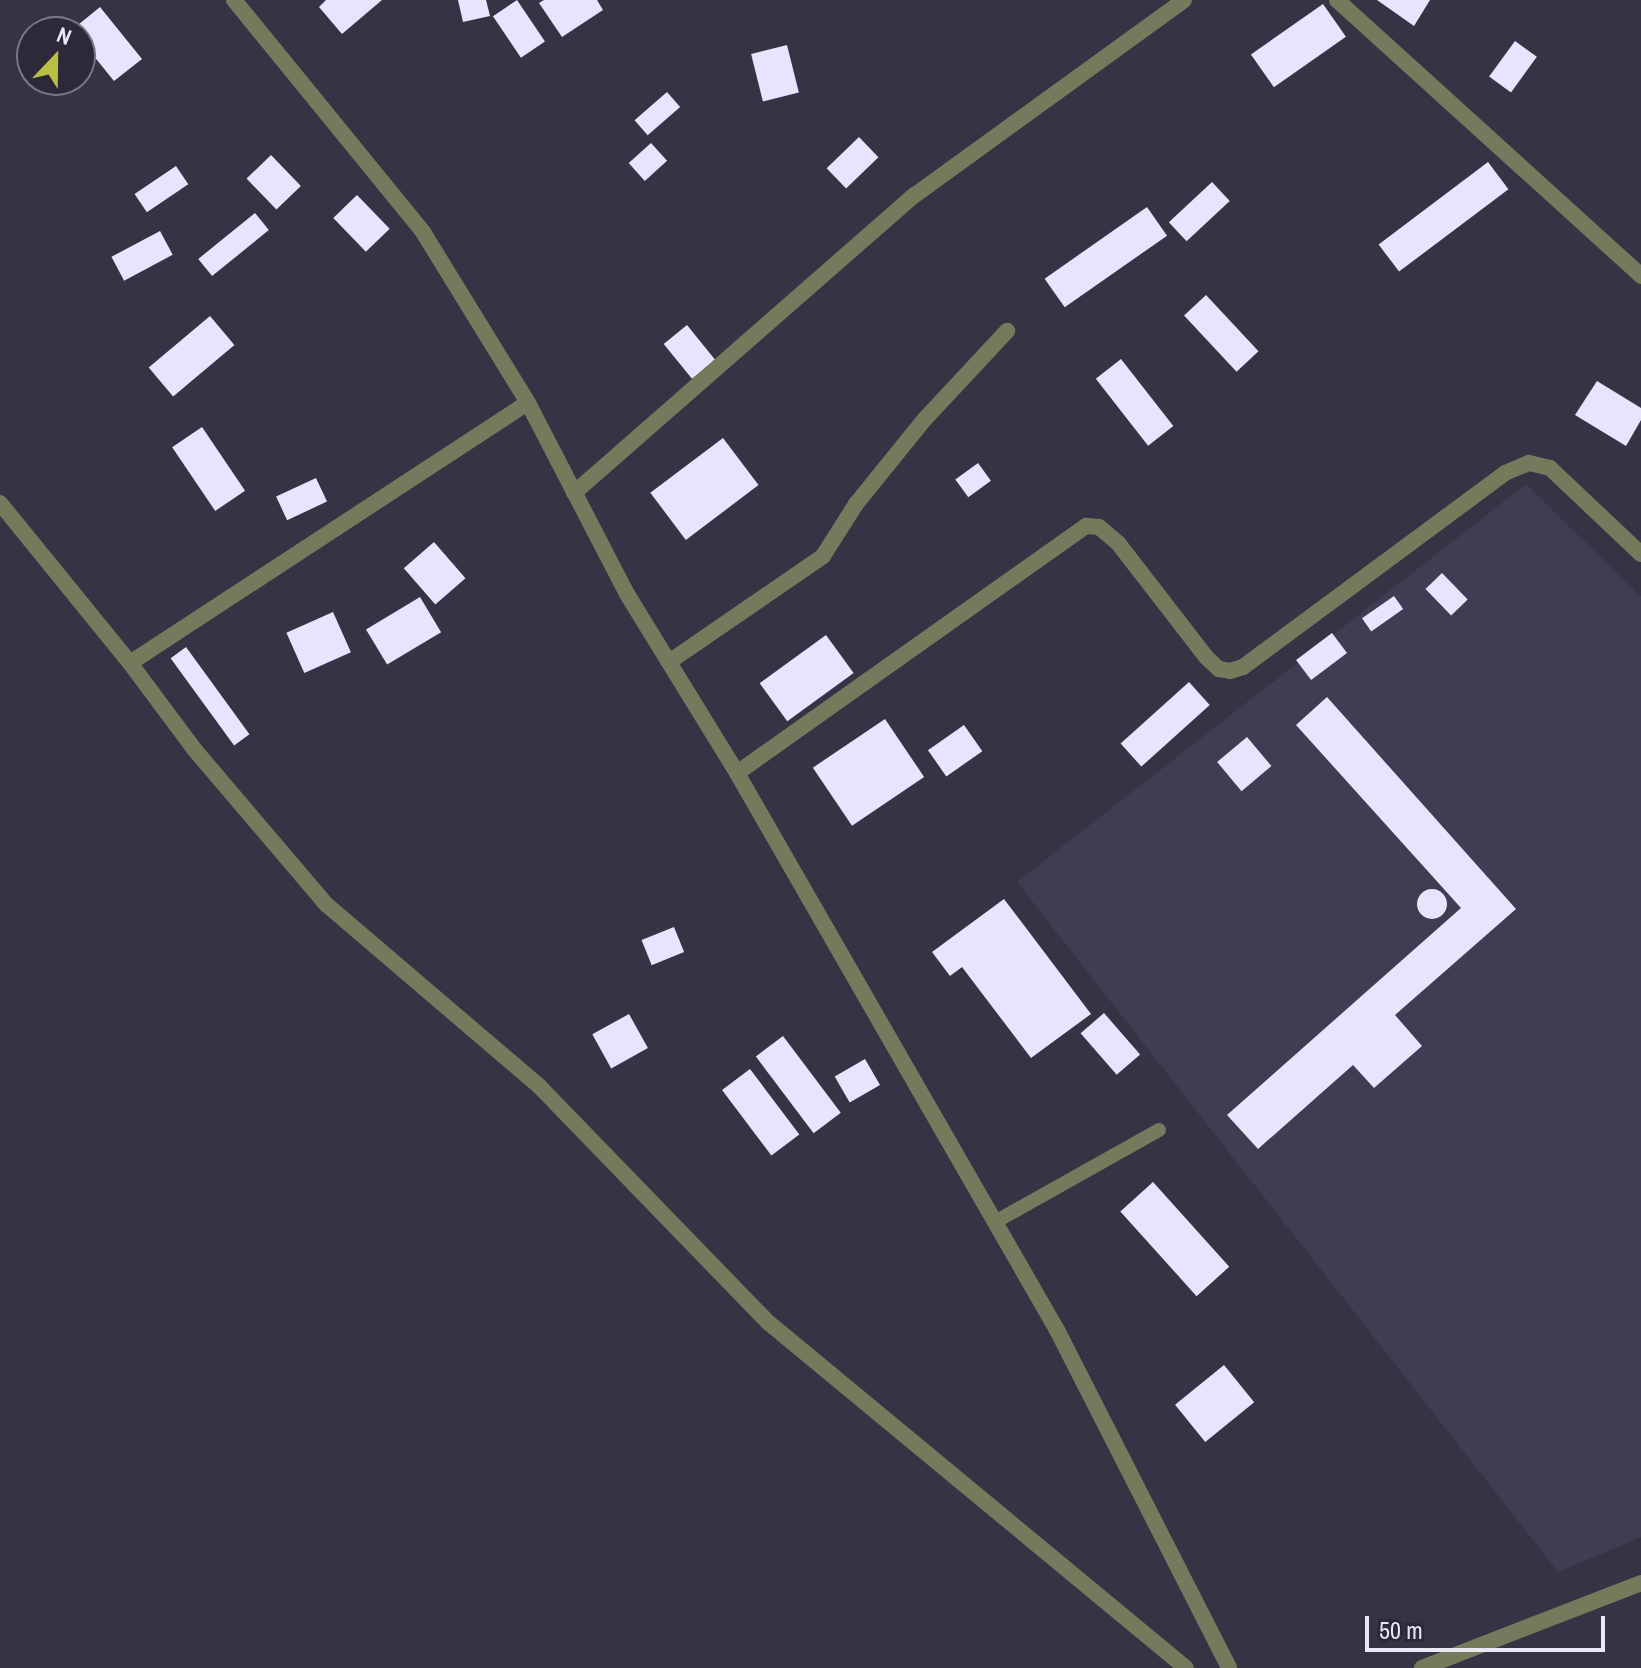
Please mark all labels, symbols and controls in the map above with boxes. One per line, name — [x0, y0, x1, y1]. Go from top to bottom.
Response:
north arrow — [16, 16, 96, 96]
text: N — [53, 19, 76, 52]
scale bar — [1369, 1600, 1609, 1650]
text: 50 m — [1379, 1614, 1423, 1646]

